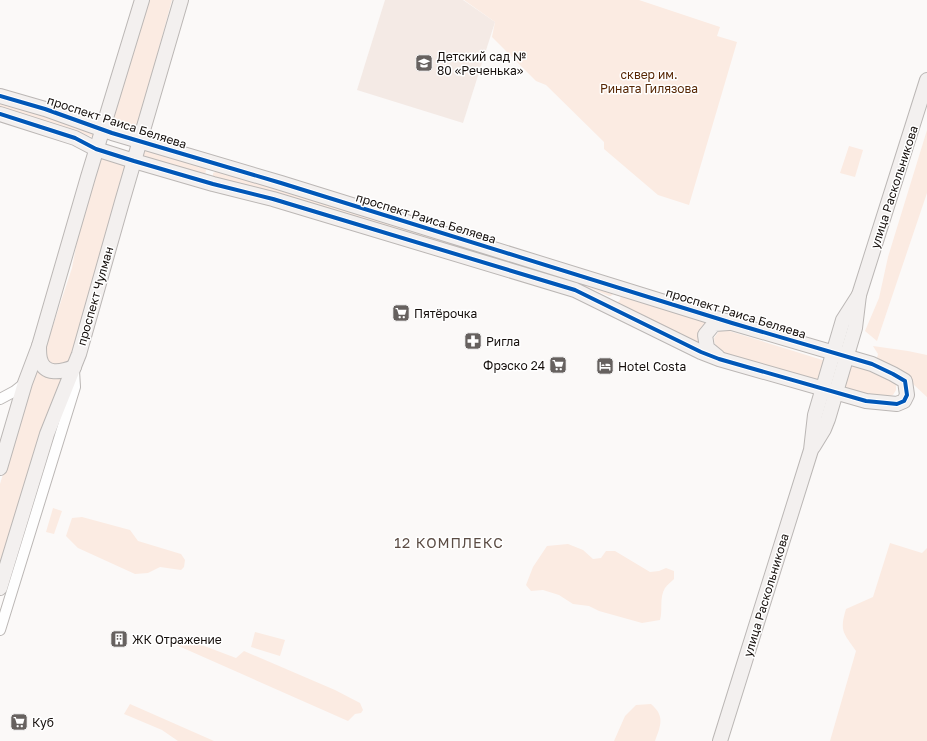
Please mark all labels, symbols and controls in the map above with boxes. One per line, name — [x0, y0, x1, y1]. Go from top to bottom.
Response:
place label: Детский сад № 80 «Реченька» — [437, 49, 526, 78]
school or university icon: Детский сад № 80 «Реченька» — [414, 53, 434, 73]
park label: сквер им. Рината Гилязова — [600, 67, 698, 96]
street label: проспект Раиса Беляева — [45, 92, 189, 152]
street label: улица Раскольникова — [867, 124, 921, 250]
street label: проспект Раиса Беляева — [354, 190, 498, 246]
street label: проспект Чулман — [74, 245, 116, 347]
street label: проспект Раиса Беляева — [664, 285, 808, 341]
supermarket icon: Пятёрочка — [391, 303, 411, 323]
place label: Пятёрочка — [414, 306, 477, 321]
pharmacy icon: Ригла — [463, 331, 483, 351]
place label: Ригла — [486, 334, 520, 349]
supermarket icon: Фрэско 24 — [548, 355, 568, 375]
hotel icon: Hotel Costa — [595, 356, 615, 376]
place label: Фрэско 24 — [483, 358, 545, 373]
place label: Hotel Costa — [618, 359, 686, 374]
street label: улица Раскольникова — [740, 531, 792, 659]
district label: 12 КОМПЛЕКС — [394, 534, 504, 551]
building icon: ЖК Отражение — [109, 629, 129, 649]
place label: ЖК Отражение — [132, 632, 222, 647]
supermarket icon: Куб — [9, 712, 29, 732]
place label: Куб — [32, 715, 54, 730]

